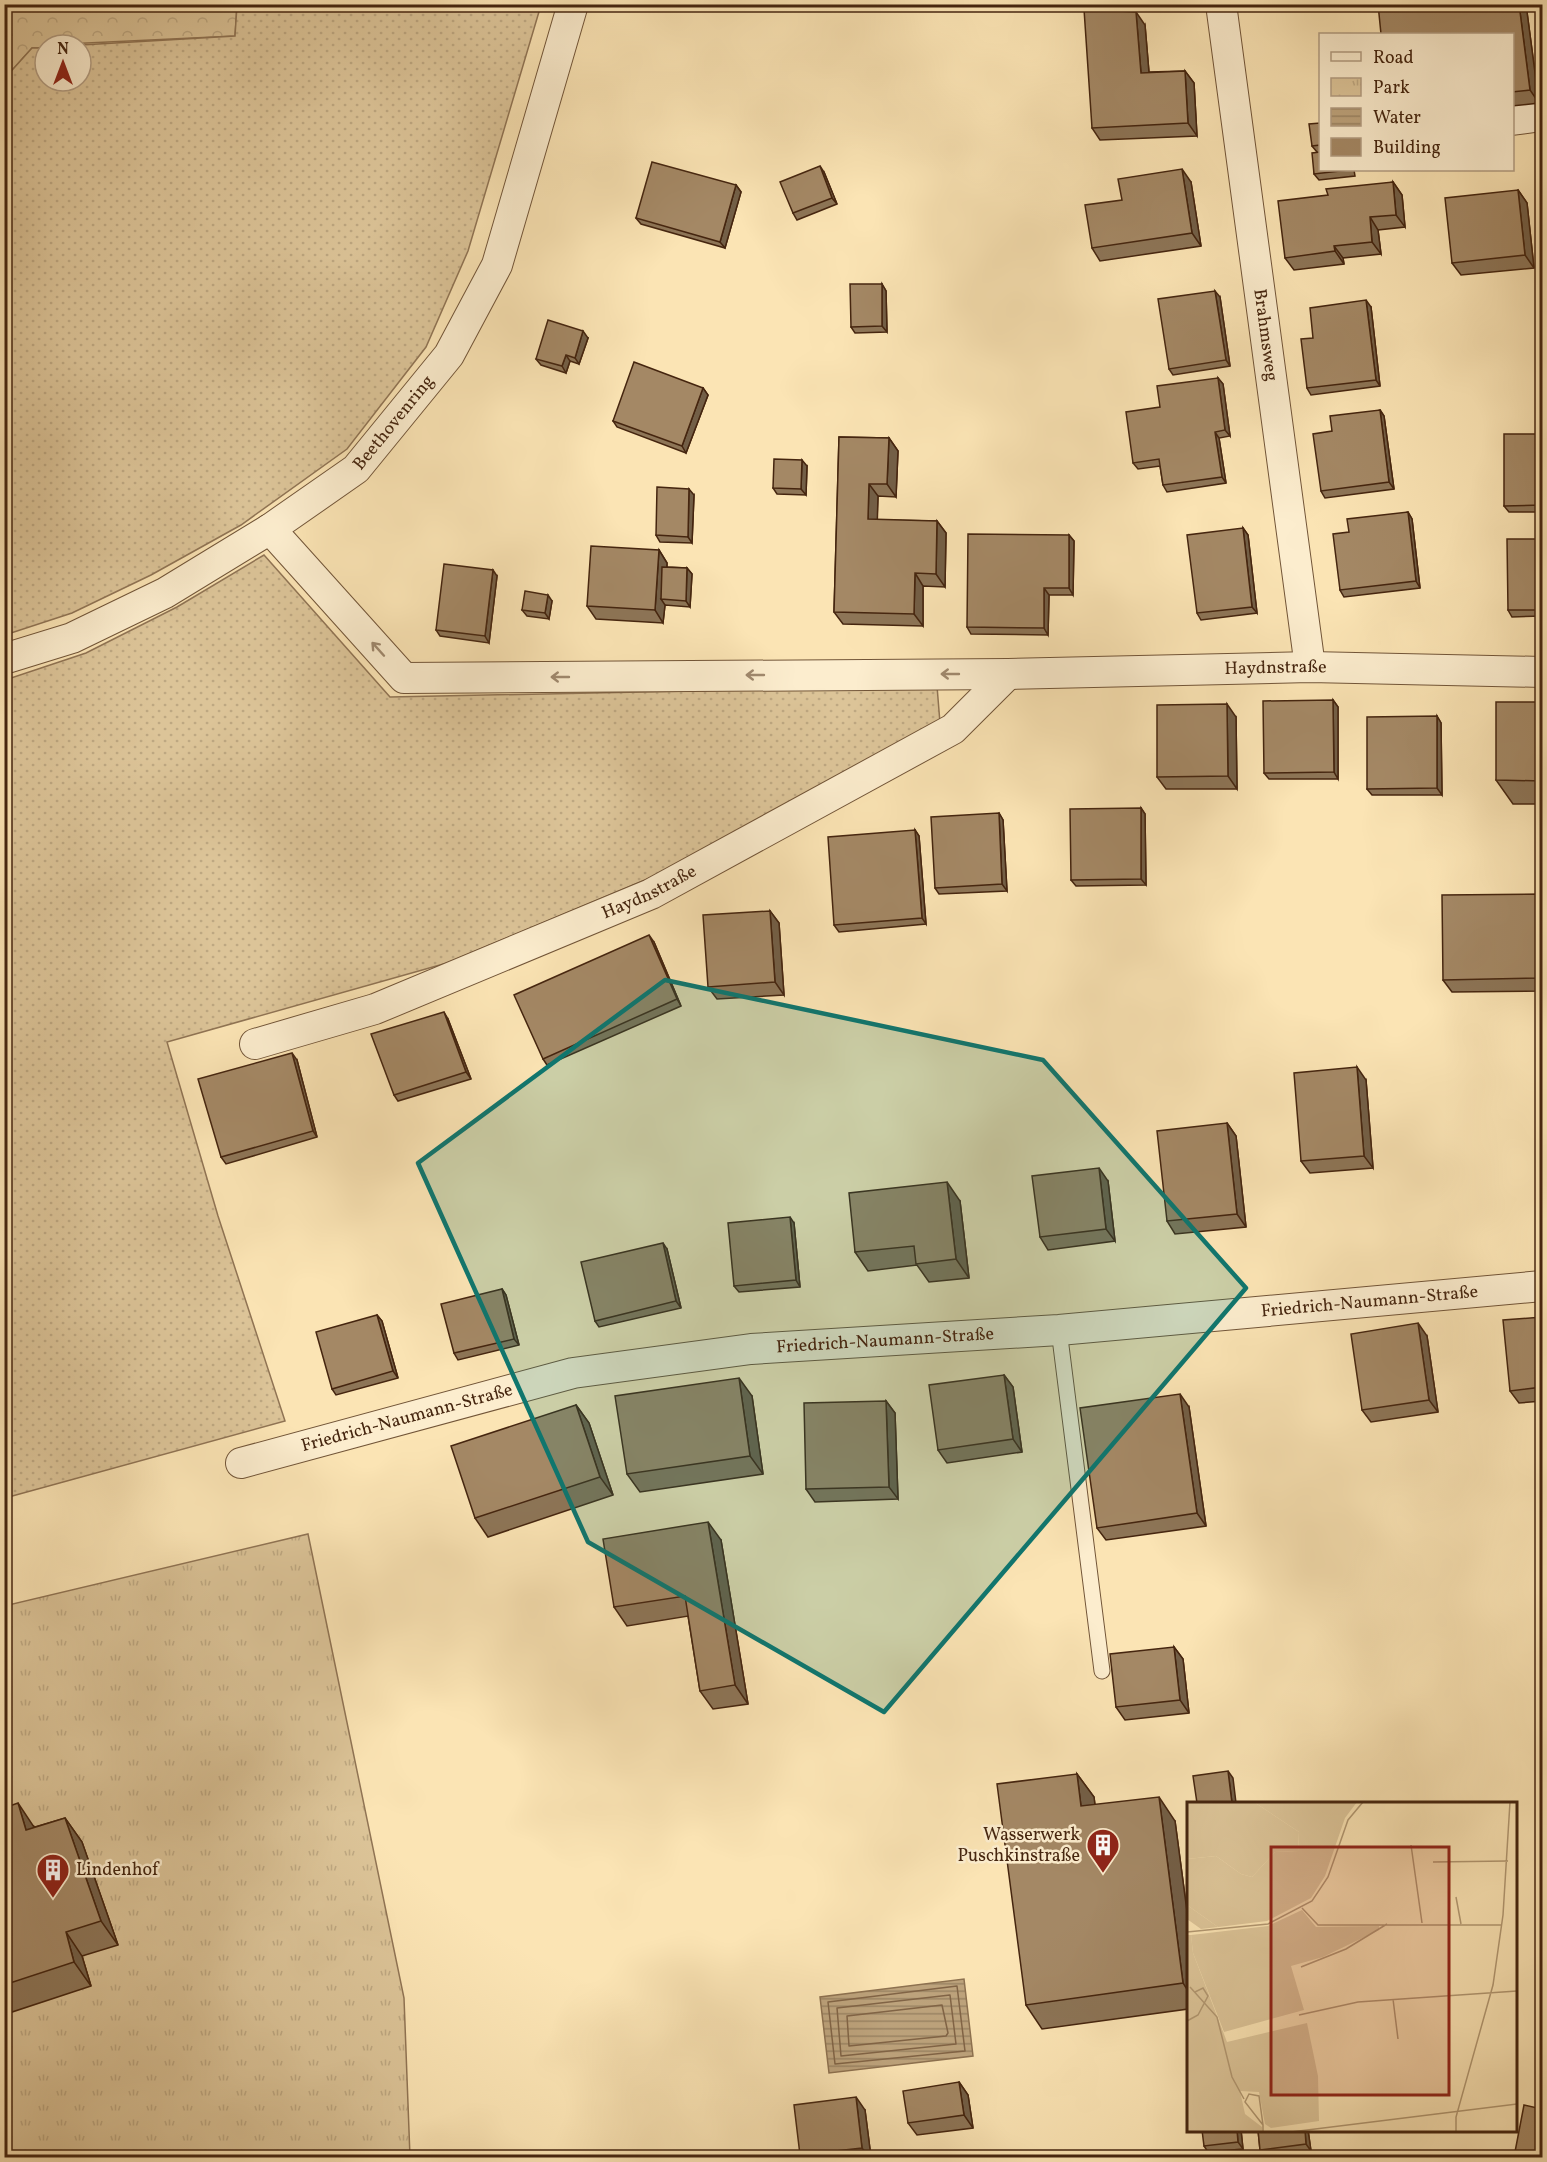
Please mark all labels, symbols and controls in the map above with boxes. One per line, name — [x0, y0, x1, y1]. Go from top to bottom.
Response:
north arrow — [33, 33, 93, 93]
legend — [1319, 33, 1514, 171]
text: N — [57, 39, 69, 61]
text: Road — [1373, 46, 1414, 71]
text: Park — [1373, 76, 1410, 101]
text: Water — [1373, 106, 1421, 131]
text: Building — [1373, 136, 1441, 161]
street label: Brahmsweg — [1247, 287, 1284, 383]
street label: Beethovenring — [347, 370, 440, 476]
one-way arrow — [371, 641, 385, 656]
street label: Haydnstraße — [1224, 654, 1327, 681]
one-way arrow — [940, 668, 960, 680]
one-way arrow — [745, 670, 765, 681]
one-way arrow — [550, 671, 570, 683]
street label: Haydnstraße — [598, 859, 701, 926]
street label: Friedrich-Naumann-Straße — [1260, 1279, 1479, 1324]
street label: Friedrich-Naumann-Straße — [776, 1322, 995, 1360]
street label: Friedrich-Naumann-Straße — [298, 1377, 516, 1459]
inset map — [1187, 1802, 1517, 2132]
place label: Wasserwerk Puschkinstraße — [958, 1823, 1080, 1869]
building icon: Wasserwerk Puschkinstraße — [1085, 1827, 1121, 1874]
building icon: Lindenhof — [35, 1852, 71, 1899]
place label: Lindenhof — [76, 1858, 160, 1883]

